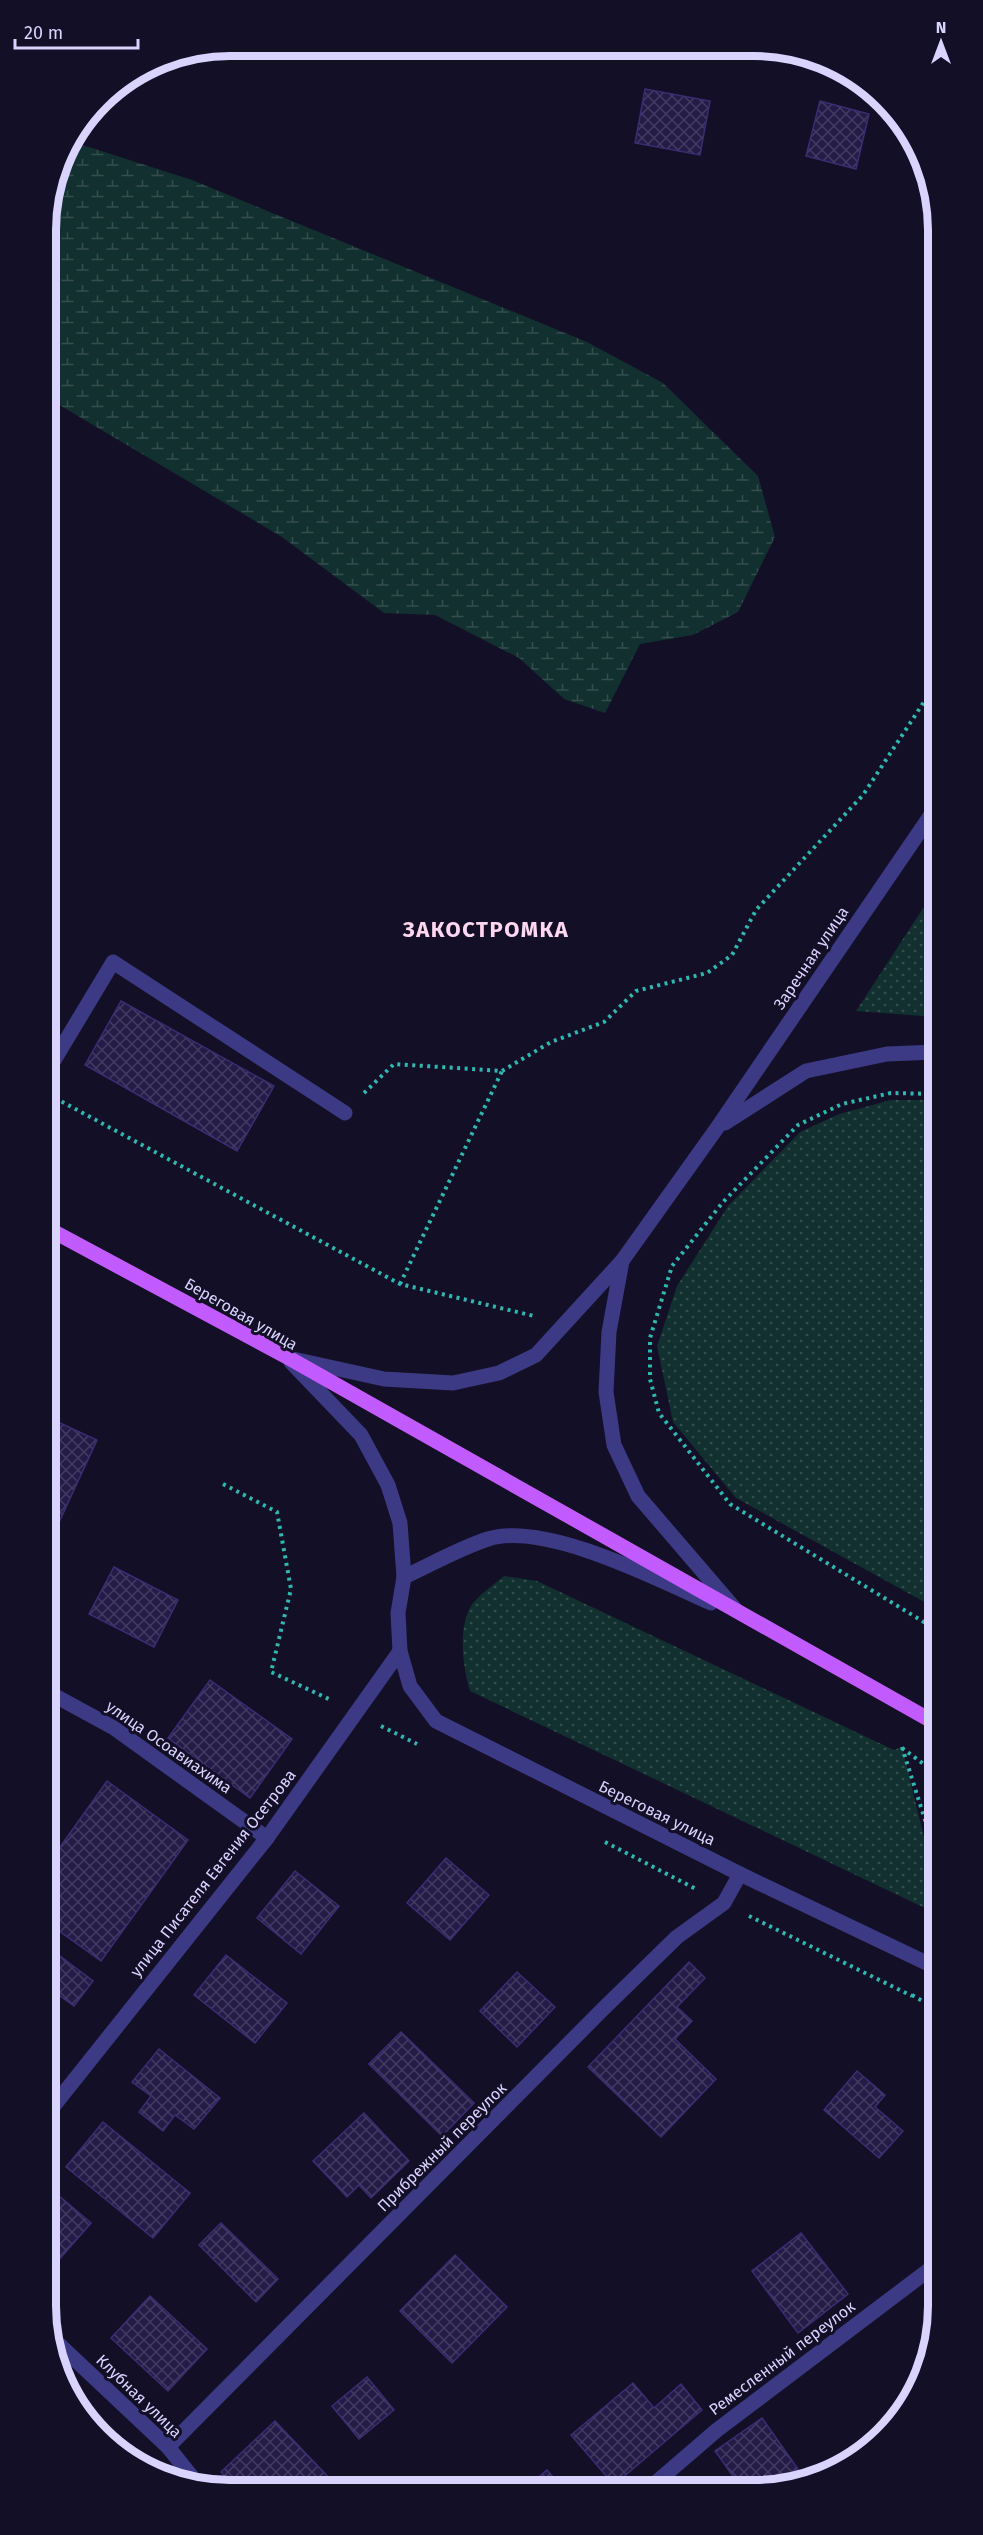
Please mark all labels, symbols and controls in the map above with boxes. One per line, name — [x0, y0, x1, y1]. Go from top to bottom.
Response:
scale bar — [15, 12, 138, 50]
north arrow — [911, 12, 971, 72]
text: N — [936, 18, 946, 37]
text: 20 m — [24, 22, 63, 44]
street label: Заречная улица — [770, 903, 852, 1013]
district label: ЗАКОСТРОМКА — [402, 916, 569, 943]
street label: Береговая улица — [181, 1274, 301, 1354]
street label: улица Осоавиахима — [102, 1696, 236, 1798]
street label: улица Писателя Евгения Осетрова — [126, 1766, 300, 1980]
street label: Береговая улица — [596, 1777, 718, 1849]
street label: Прибрежный переулок — [374, 2078, 511, 2215]
street label: Ремесленный переулок — [705, 2296, 859, 2419]
street label: Клубная улица — [92, 2350, 186, 2442]

